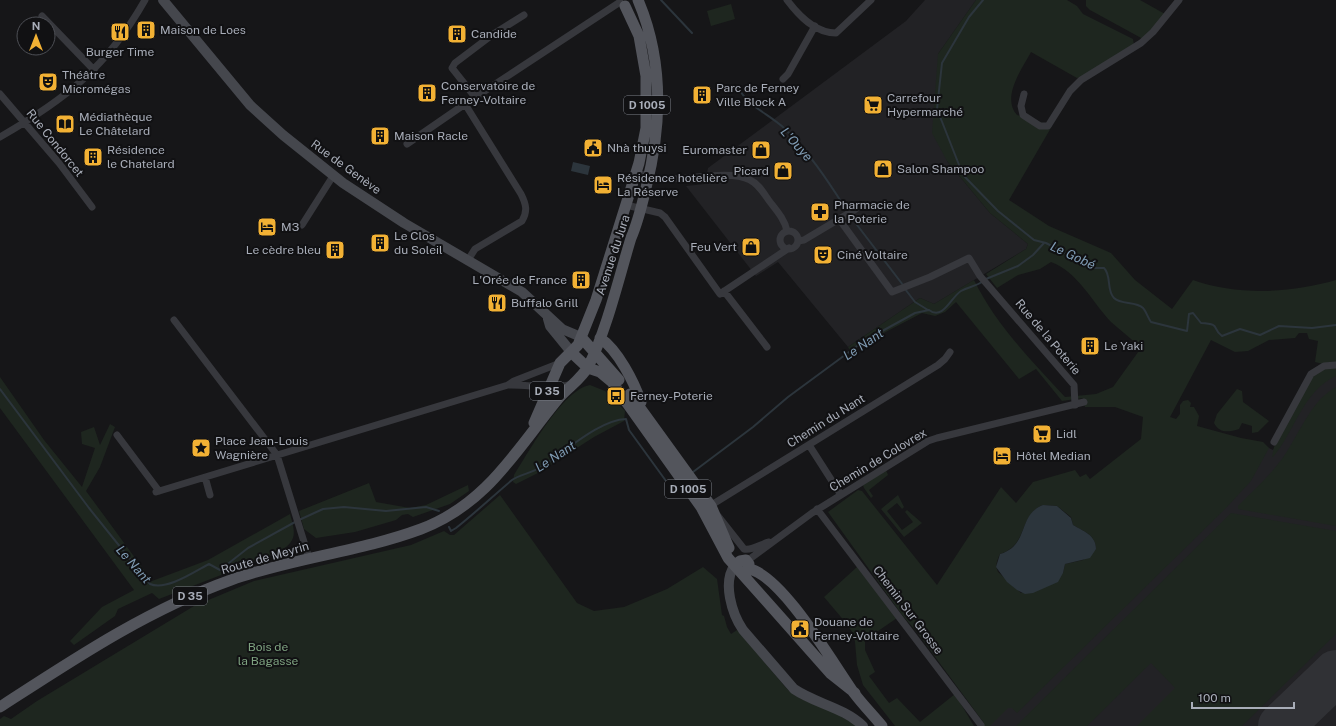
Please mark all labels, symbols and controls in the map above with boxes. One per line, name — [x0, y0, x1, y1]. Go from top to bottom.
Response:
north arrow — [16, 16, 56, 56]
building icon: Maison de Loes — [135, 19, 157, 41]
text: N — [32, 20, 40, 32]
restaurant icon: Burger Time — [109, 21, 131, 43]
place label: Maison de Loes — [160, 23, 246, 37]
building icon: Candide — [446, 23, 468, 45]
place label: Candide — [471, 27, 517, 41]
place label: Burger Time — [86, 45, 155, 59]
place label: Théâtre Micromégas — [62, 68, 131, 96]
theatre icon: Théâtre Micromégas — [37, 71, 59, 93]
place label: Conservatoire de Ferney-Voltaire — [441, 79, 535, 107]
place label: Parc de Ferney Ville Block A — [716, 81, 800, 109]
building icon: Conservatoire de Ferney-Voltaire — [416, 82, 438, 104]
building icon: Parc de Ferney Ville Block A — [691, 84, 713, 106]
place label: Carrefour Hypermarché — [887, 91, 963, 119]
supermarket icon: Carrefour Hypermarché — [862, 94, 884, 116]
road number: D 1005 — [624, 96, 670, 114]
street label: Rue Condorcet — [24, 106, 87, 180]
place label: Médiathèque Le Châtelard — [79, 110, 152, 138]
library icon: Médiathèque Le Châtelard — [54, 113, 76, 135]
water label: L'Ouye — [778, 124, 816, 164]
building icon: Maison Racle — [369, 125, 391, 147]
place label: Maison Racle — [394, 129, 468, 143]
street label: Rue de Genève — [308, 137, 384, 197]
public building icon: Nhà thuysi — [582, 137, 604, 159]
shop icon: Euromaster — [750, 139, 772, 161]
place label: Nhà thuysi — [607, 141, 666, 155]
place label: Résidence le Chatelard — [107, 143, 175, 171]
place label: Euromaster — [682, 143, 747, 157]
building icon: Résidence le Chatelard — [82, 146, 104, 168]
shop icon: Salon Shampoo — [872, 158, 894, 180]
shop icon: Picard — [772, 160, 794, 182]
place label: Salon Shampoo — [897, 162, 984, 176]
place label: Picard — [734, 164, 769, 178]
place label: Résidence hotelière La Réserve — [617, 171, 727, 199]
hotel icon: Résidence hotelière La Réserve — [592, 174, 614, 196]
place label: Pharmacie de la Poterie — [834, 198, 910, 226]
pharmacy icon: Pharmacie de la Poterie — [809, 201, 831, 223]
street label: Avenue du Jura — [593, 213, 633, 297]
hotel icon: M3 — [256, 216, 278, 238]
place label: M3 — [281, 220, 299, 234]
place label: Le Clos du Soleil — [394, 229, 443, 257]
building icon: Le Clos du Soleil — [369, 232, 391, 254]
shop icon: Feu Vert — [740, 236, 762, 258]
building icon: Le cèdre bleu — [324, 239, 346, 261]
water label: Le Gobé — [1048, 239, 1098, 272]
place label: Feu Vert — [690, 240, 737, 254]
place label: Le cèdre bleu — [246, 243, 321, 257]
theatre icon: Ciné Voltaire — [812, 244, 834, 266]
place label: Ciné Voltaire — [837, 248, 908, 262]
building icon: L'Orée de France — [570, 269, 592, 291]
place label: L'Orée de France — [472, 273, 567, 287]
restaurant icon: Buffalo Grill — [486, 292, 508, 314]
place label: Buffalo Grill — [511, 296, 579, 310]
street label: Rue de la Poterie — [1012, 296, 1084, 378]
water label: Le Nant — [840, 325, 886, 363]
building icon: Le Yaki — [1079, 335, 1101, 357]
place label: Le Yaki — [1104, 339, 1143, 353]
road number: D 35 — [530, 382, 564, 400]
bus stop icon: Ferney-Poterie — [605, 385, 627, 407]
place label: Ferney-Poterie — [630, 389, 713, 403]
street label: Chemin du Nant — [785, 391, 868, 451]
supermarket icon: Lidl — [1031, 423, 1053, 445]
street label: Chemin de Colovrex — [827, 425, 929, 495]
place label: Lidl — [1056, 427, 1077, 441]
place label: Place Jean-Louis Wagnière — [215, 434, 308, 462]
place icon: Place Jean-Louis Wagnière — [190, 437, 212, 459]
water label: Le Nant — [532, 438, 578, 475]
hotel icon: Hôtel Median — [991, 445, 1013, 467]
place label: Hôtel Median — [1016, 449, 1091, 463]
road number: D 1005 — [665, 480, 711, 498]
street label: Route de Meyrin — [219, 539, 311, 577]
water label: Le Nant — [113, 542, 154, 586]
street label: Chemin Sur Grosse — [870, 563, 946, 657]
road number: D 35 — [173, 587, 207, 605]
place label: Douane de Ferney-Voltaire — [814, 615, 899, 643]
public building icon: Douane de Ferney-Voltaire — [789, 618, 811, 640]
park label: Bois de la Bagasse — [238, 640, 298, 668]
scale bar — [1192, 684, 1294, 710]
text: 100 m — [1198, 691, 1231, 705]

